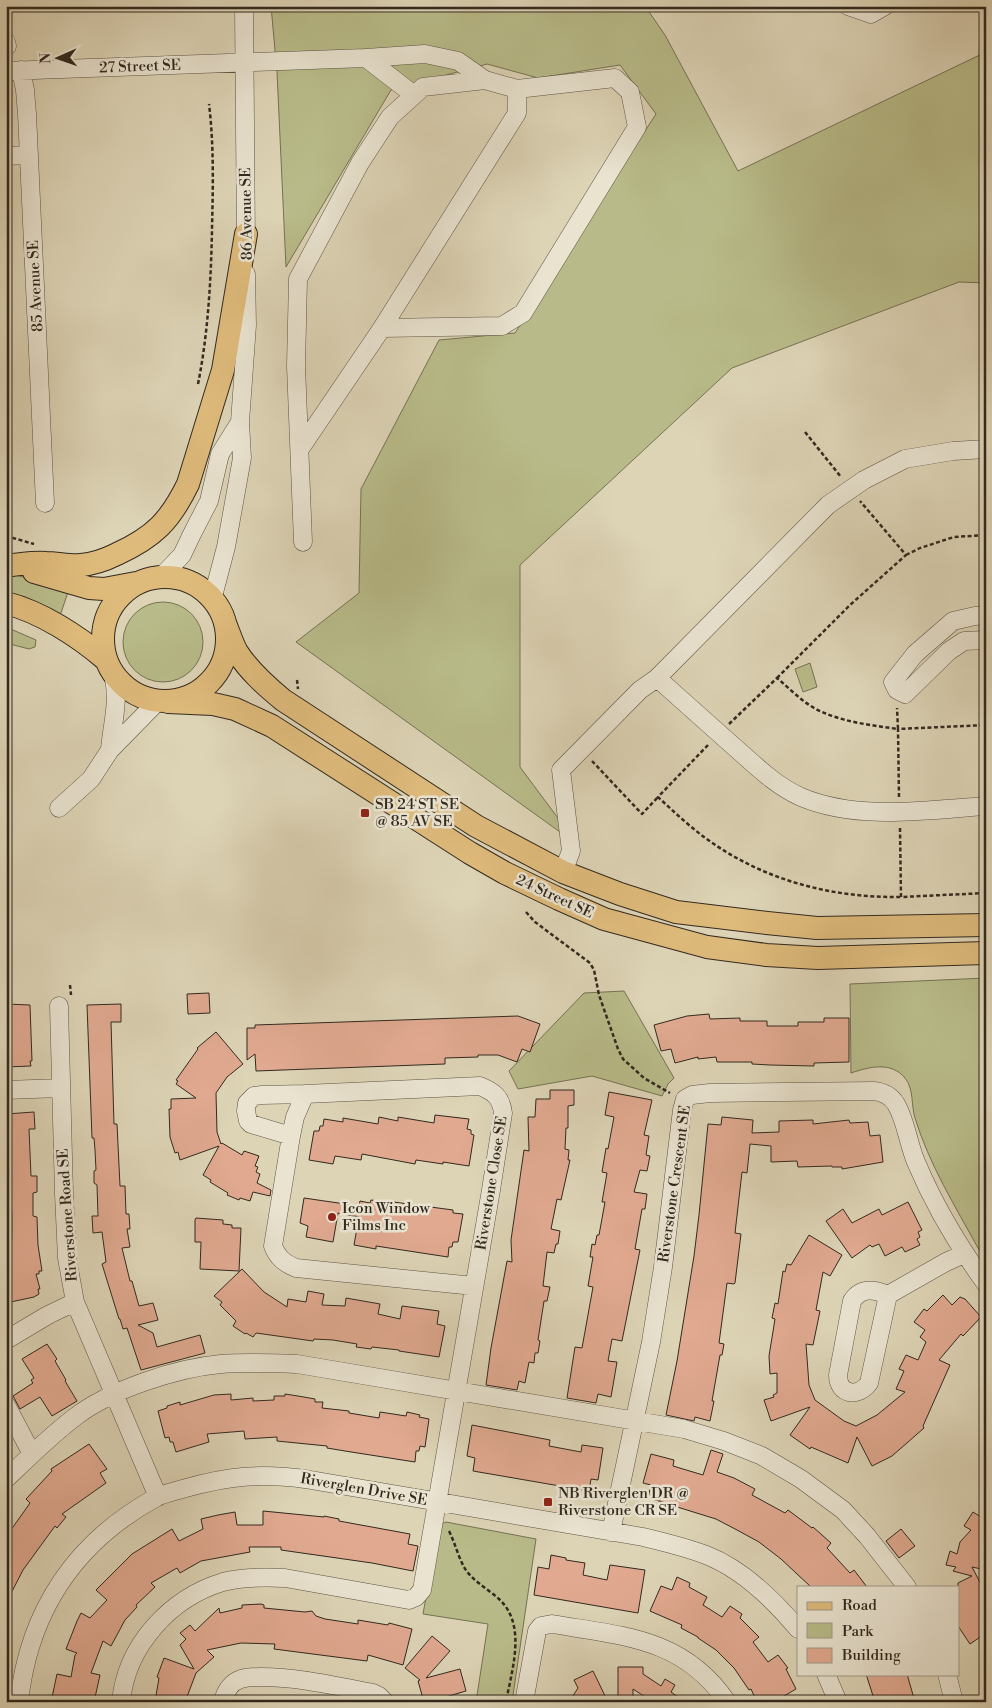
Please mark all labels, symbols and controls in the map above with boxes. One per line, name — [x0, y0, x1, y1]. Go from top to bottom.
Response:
north arrow — [32, 32, 82, 82]
text: N — [37, 53, 55, 64]
street label: 27 Street SE — [99, 56, 181, 77]
street label: 86 Avenue SE — [236, 167, 257, 261]
street label: 85 Avenue SE — [24, 240, 47, 332]
place label: SB 24 ST SE @ 85 AV SE — [375, 795, 459, 831]
marker: SB 24 ST SE @ 85 AV SE — [359, 807, 371, 819]
street label: 24 Street SE — [513, 870, 597, 923]
street label: Riverstone Crescent SE — [654, 1104, 695, 1264]
street label: Riverstone Close SE — [471, 1115, 512, 1252]
street label: Riverstone Road SE — [53, 1148, 82, 1282]
place label: Icon Window Films Inc — [342, 1199, 430, 1235]
marker: Icon Window Films Inc — [326, 1211, 338, 1223]
street label: Riverglen Drive SE — [299, 1469, 429, 1510]
place label: NB Riverglen DR @ Riverstone CR SE — [558, 1484, 689, 1520]
marker: NB Riverglen DR @ Riverstone CR SE — [542, 1496, 554, 1508]
legend — [797, 1586, 960, 1676]
text: Road — [842, 1596, 877, 1615]
text: Park — [842, 1622, 874, 1641]
text: Building — [841, 1646, 901, 1665]

